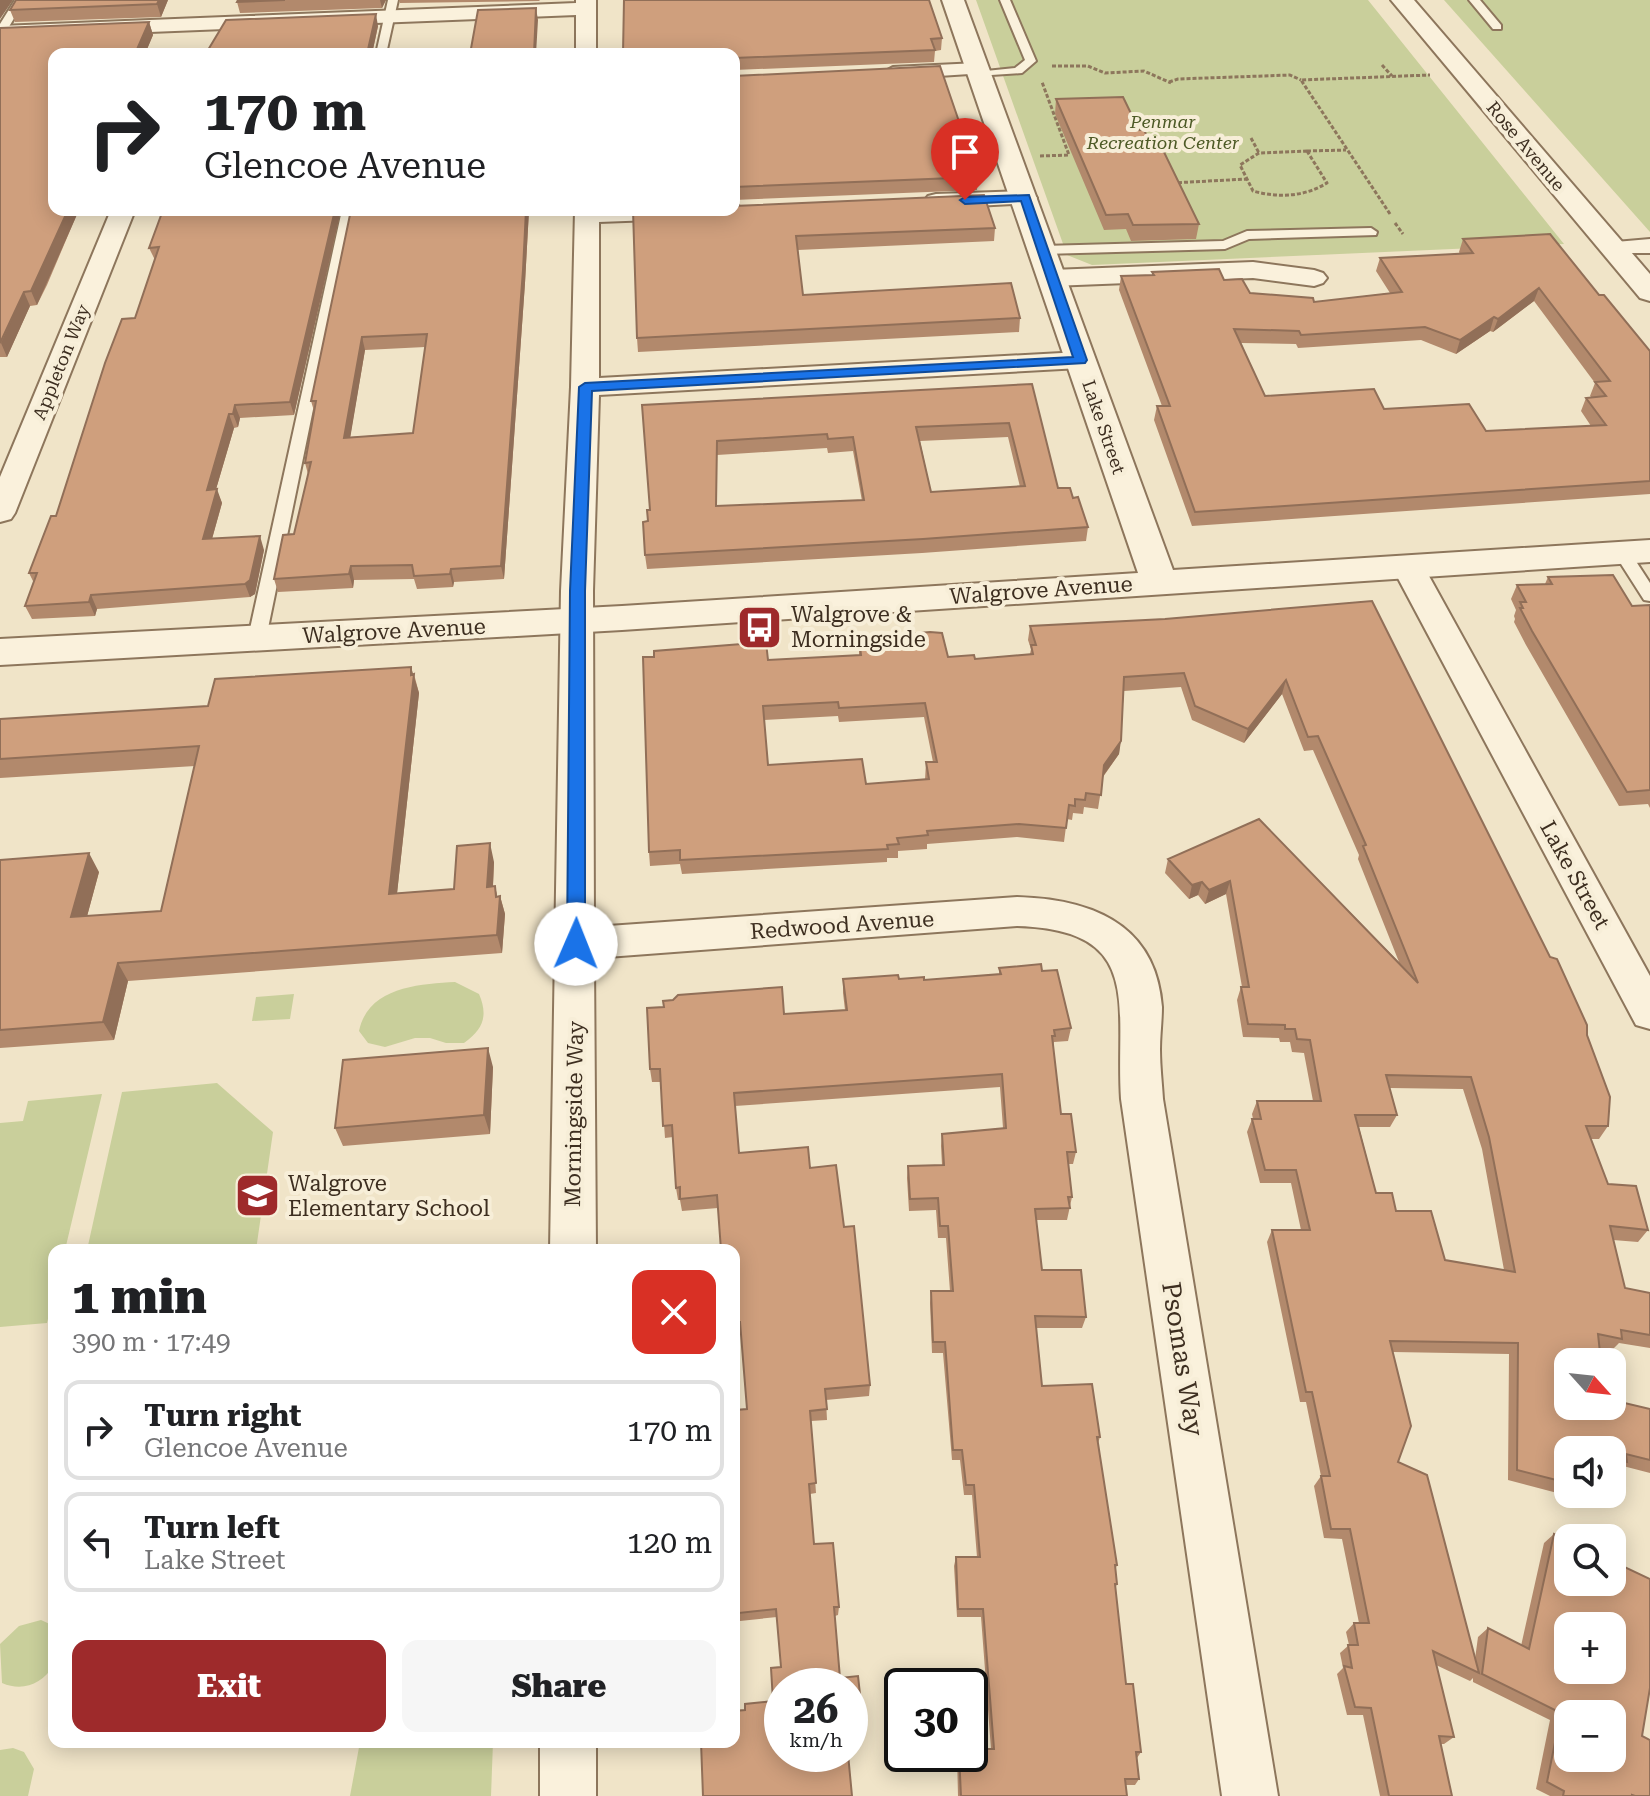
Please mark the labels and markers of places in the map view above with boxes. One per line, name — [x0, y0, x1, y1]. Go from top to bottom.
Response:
pin — [931, 118, 999, 200]
place label: Walgrove & Morningside — [791, 602, 926, 652]
bus stop icon: Walgrove & Morningside — [736, 603, 784, 651]
place label: Walgrove Elementary School — [288, 1171, 490, 1221]
school or university icon: Walgrove Elementary School — [233, 1172, 281, 1220]

